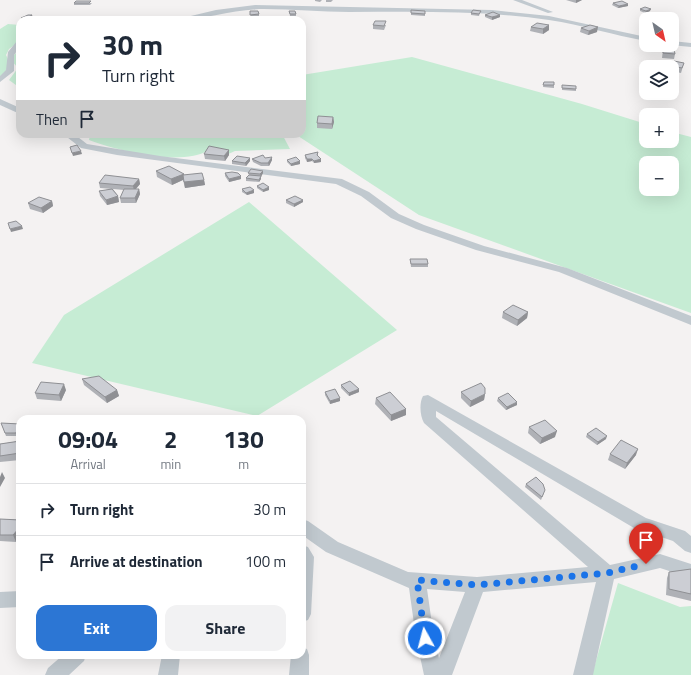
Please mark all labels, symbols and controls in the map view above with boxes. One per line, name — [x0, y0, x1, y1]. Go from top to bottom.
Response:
north arrow — [639, 12, 679, 52]
map controls — [639, 12, 679, 196]
text: 30 m — [102, 23, 163, 66]
icon: right — [36, 32, 88, 84]
button: layers — [639, 60, 679, 100]
text: Turn right — [102, 62, 175, 89]
text: Then — [36, 108, 68, 131]
icon: arrive — [76, 108, 98, 130]
button: + — [639, 108, 679, 148]
button: − — [639, 156, 679, 196]
text: 09:04 — [58, 421, 118, 457]
text: 2 — [164, 421, 178, 457]
text: 130 — [223, 421, 264, 457]
text: Arrival — [71, 454, 106, 474]
text: min — [160, 454, 181, 474]
text: m — [238, 454, 249, 474]
text: Turn right — [70, 498, 134, 521]
text: 30 m — [253, 498, 286, 521]
icon: right — [36, 499, 58, 521]
pin — [629, 523, 663, 564]
icon: arrive — [635, 529, 657, 551]
text: Arrive at destination — [70, 550, 203, 573]
text: 100 m — [245, 550, 286, 573]
icon: arrive — [36, 551, 58, 573]
button: Exit — [36, 605, 157, 651]
button: Share — [165, 605, 286, 651]
position arrow — [404, 617, 446, 659]

